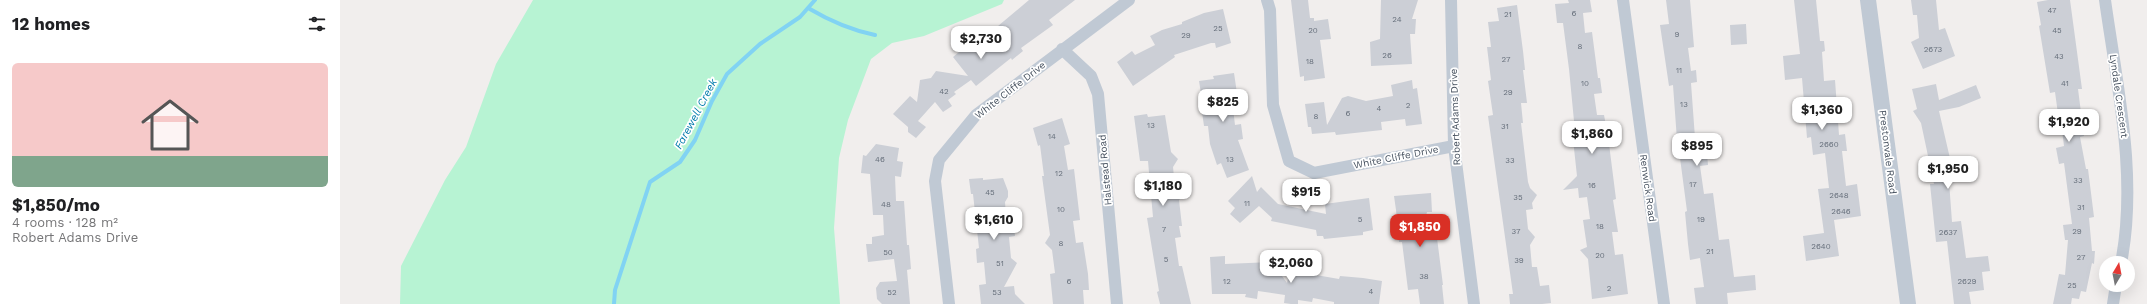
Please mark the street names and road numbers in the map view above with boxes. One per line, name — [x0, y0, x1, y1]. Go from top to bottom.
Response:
street label: Lyndale Crescent — [2108, 54, 2130, 139]
street label: White Cliffe Drive — [973, 59, 1048, 121]
street label: Robert Adams Drive — [1448, 68, 1462, 166]
street label: Prestonvale Road — [1877, 109, 1899, 195]
street label: Halstead Road — [1096, 134, 1114, 206]
street label: White Cliffe Drive — [1353, 143, 1440, 171]
street label: Renwick Road — [1638, 153, 1658, 223]

